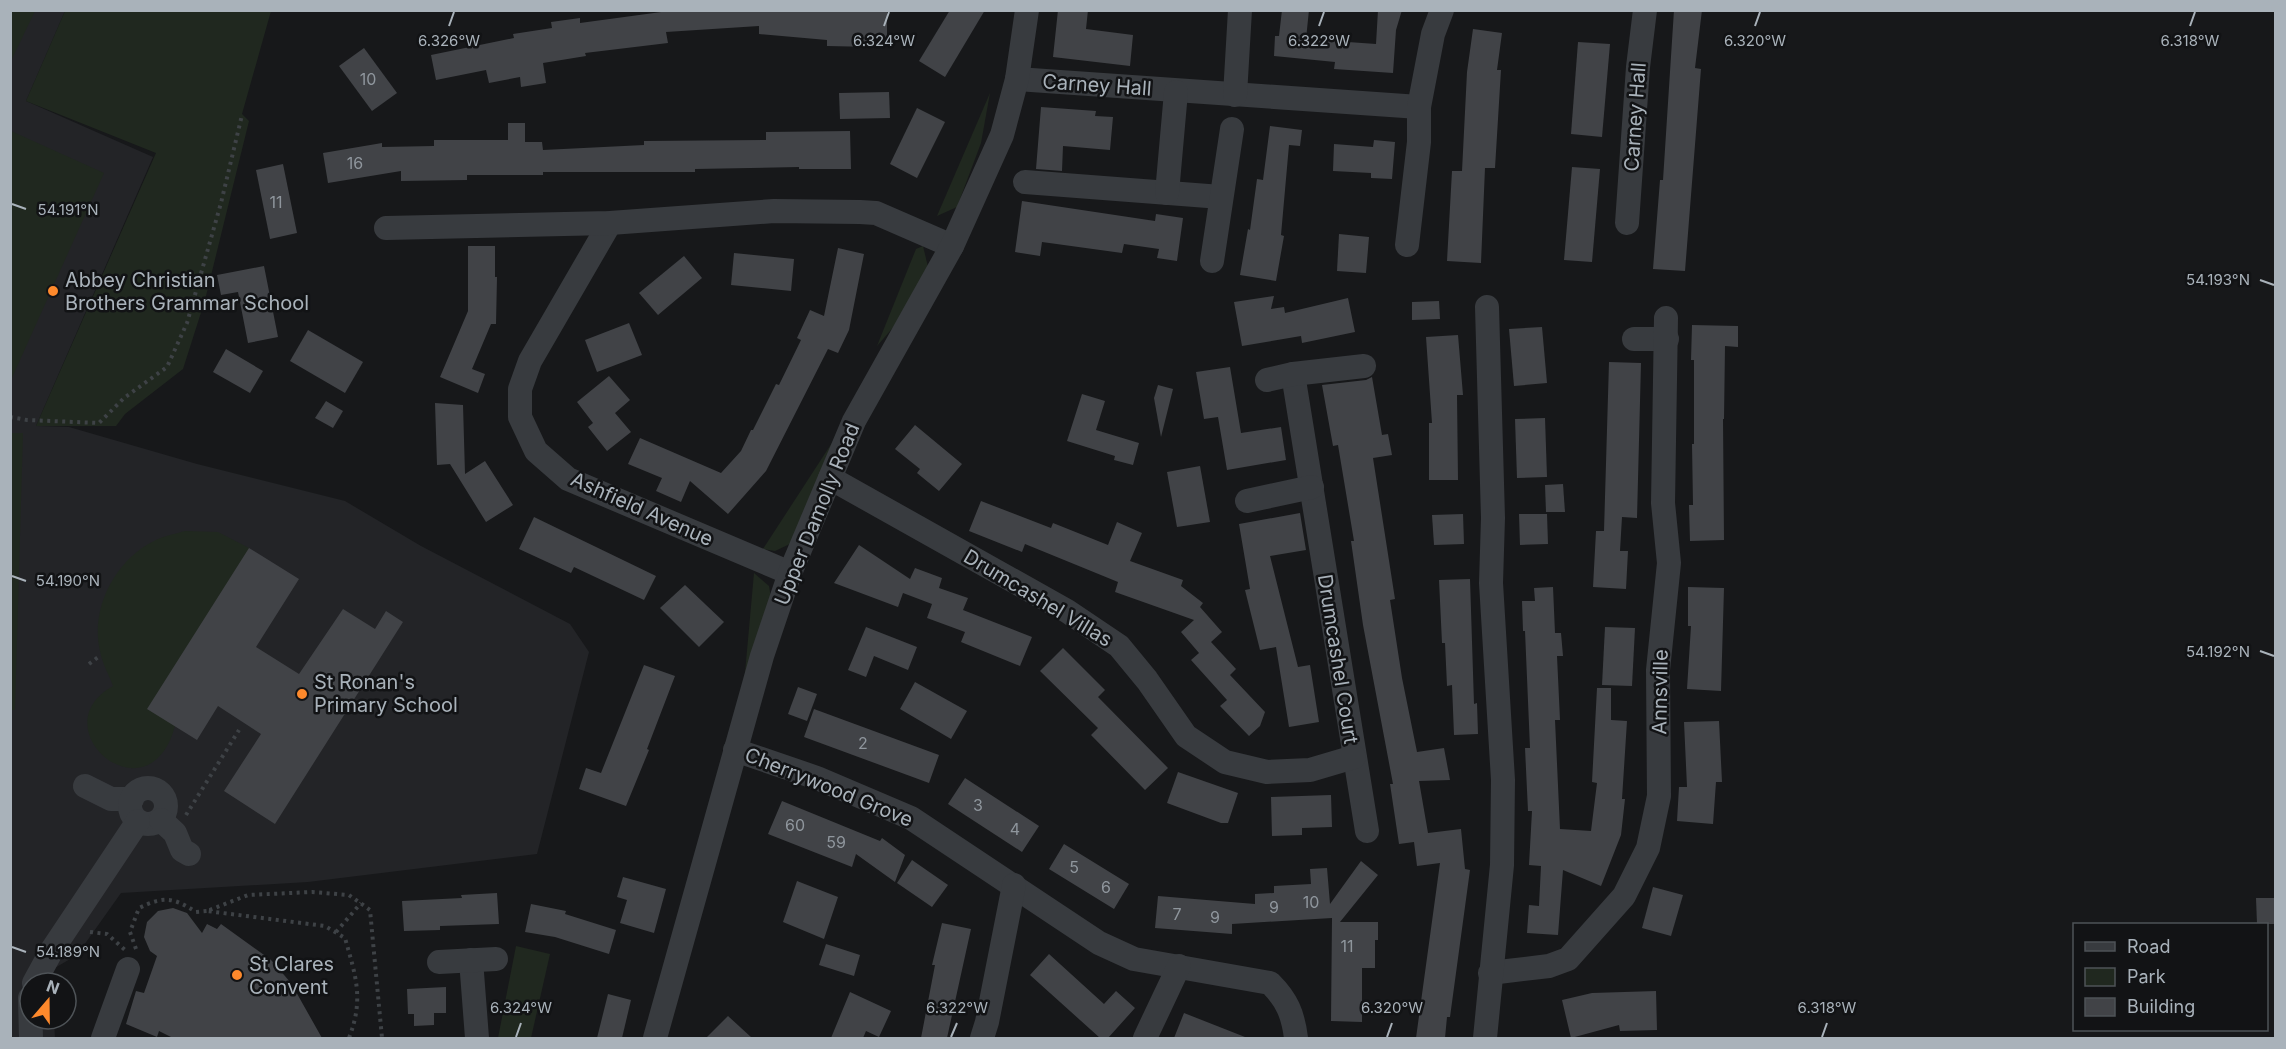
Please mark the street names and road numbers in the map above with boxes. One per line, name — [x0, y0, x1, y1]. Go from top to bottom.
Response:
street label: Carney Hall — [1619, 62, 1651, 172]
street label: Carney Hall — [1042, 69, 1152, 101]
street label: Upper Damolly Road — [769, 419, 865, 609]
street label: Ashfield Avenue — [567, 467, 717, 551]
street label: Drumcashel Villas — [959, 544, 1117, 652]
street label: Drumcashel Court — [1313, 572, 1363, 746]
street label: Annsville — [1647, 649, 1673, 735]
street label: Cherrywood Grove — [741, 742, 917, 832]

